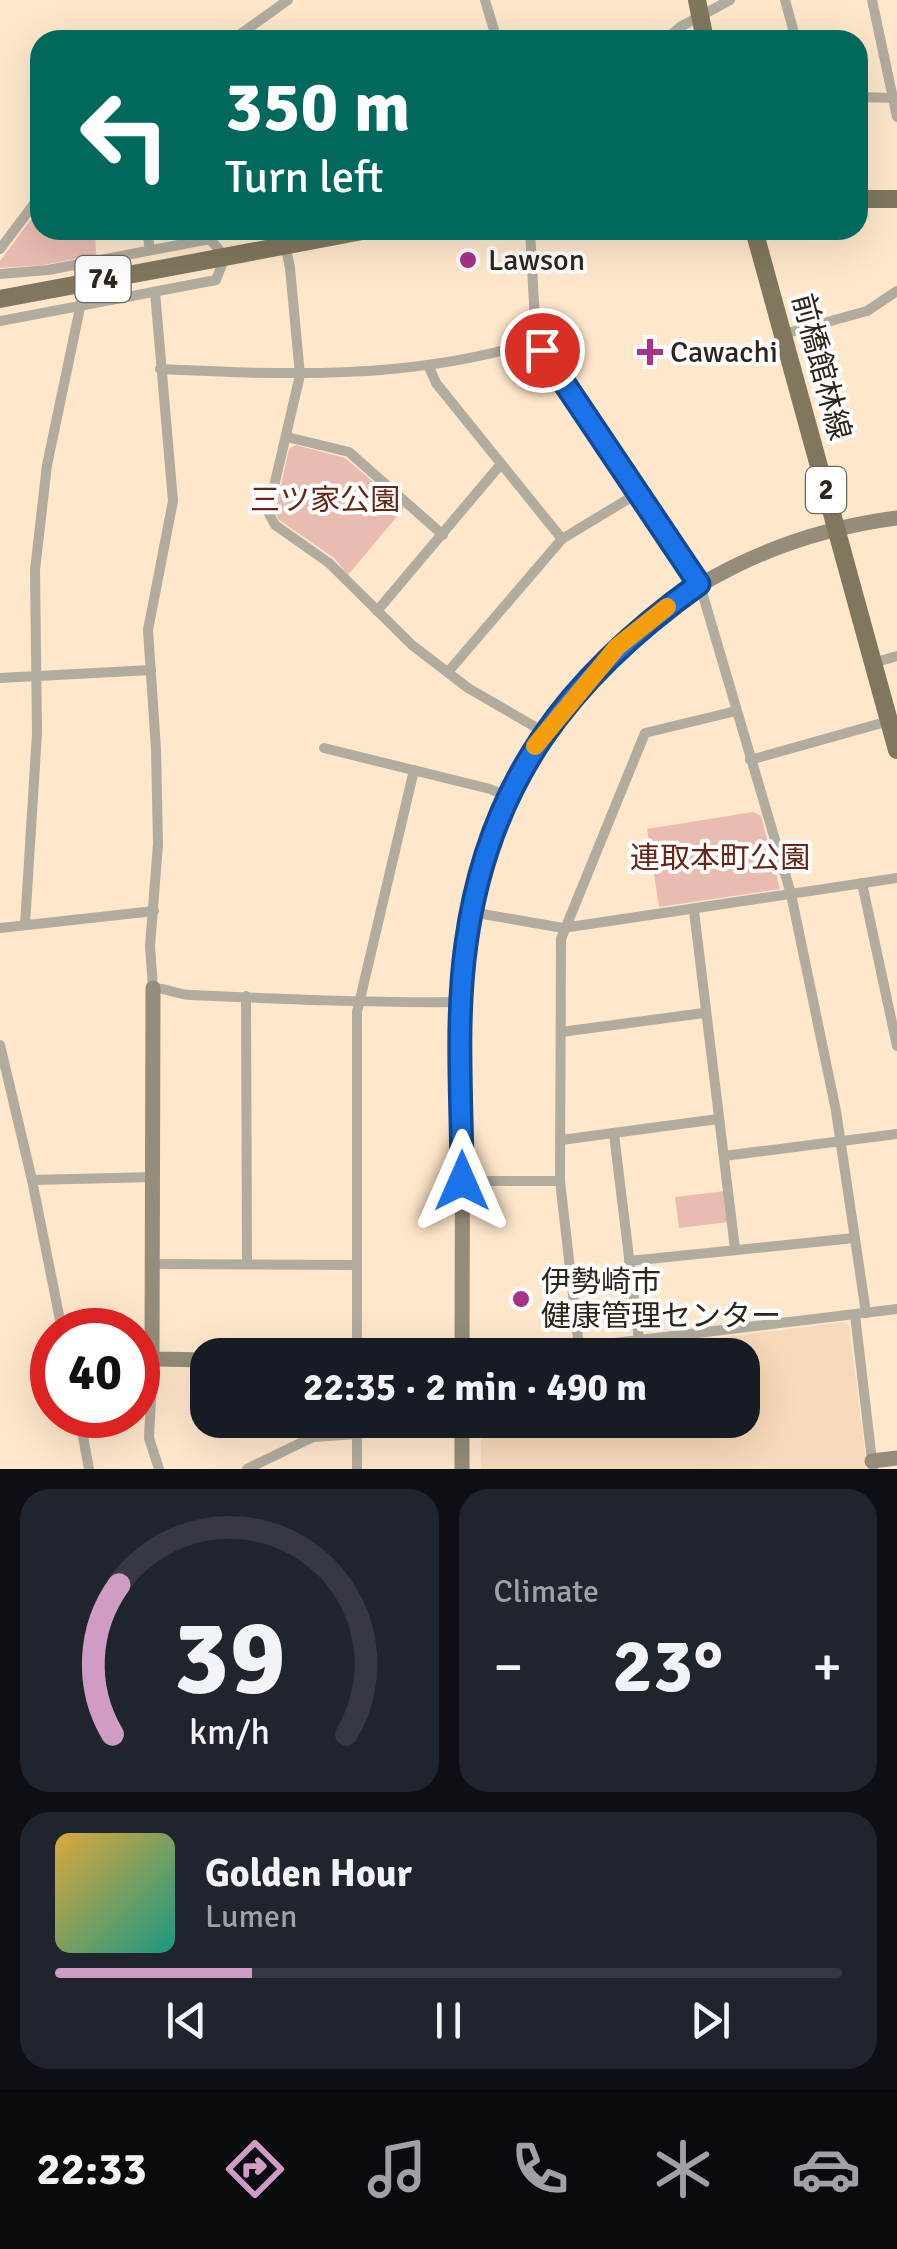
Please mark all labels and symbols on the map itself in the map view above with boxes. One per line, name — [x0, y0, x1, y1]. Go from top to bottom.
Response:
place label: Lawson — [488, 242, 585, 279]
marker: Lawson — [457, 249, 479, 271]
road number: 74 — [76, 256, 130, 302]
street label: 前橋館林線 — [784, 290, 858, 444]
pin — [500, 308, 585, 393]
place label: Cawachi — [670, 334, 778, 371]
marker: Cawachi — [639, 341, 661, 363]
road number: 2 — [806, 467, 846, 513]
park label: 三ツ家公園 — [250, 482, 400, 519]
park label: 連取本町公園 — [630, 840, 810, 877]
position arrow — [410, 1129, 514, 1233]
place label: 伊勢崎市 健康管理センター — [541, 1264, 781, 1335]
marker: 伊勢崎市 健康管理センター — [510, 1288, 532, 1310]
speed limit sign: 40 — [30, 1308, 160, 1438]

